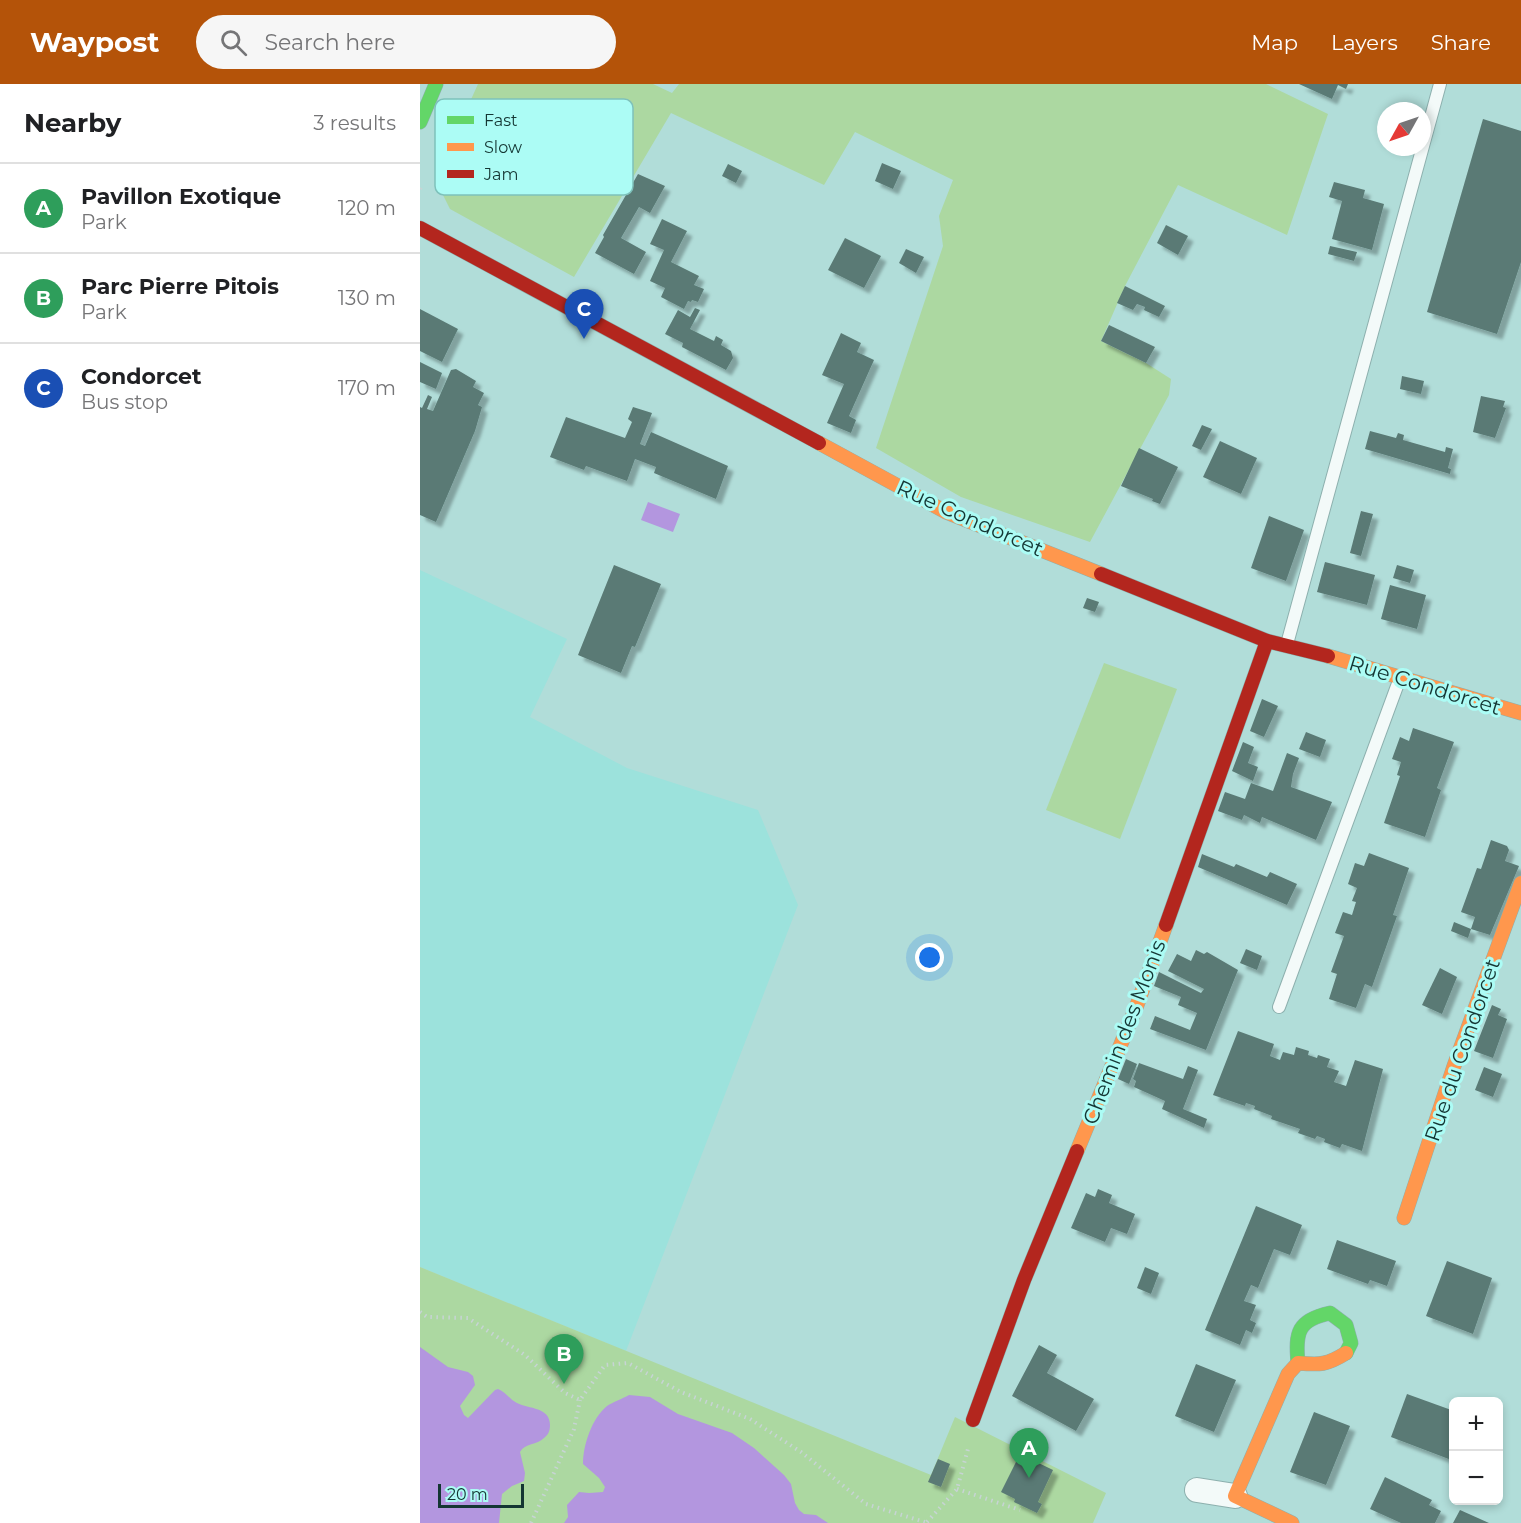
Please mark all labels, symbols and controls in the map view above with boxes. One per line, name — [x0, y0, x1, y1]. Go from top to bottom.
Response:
search box — [196, 15, 616, 69]
text: Waypost — [30, 25, 160, 59]
icon: search — [217, 26, 250, 59]
text: Search here — [265, 29, 395, 56]
text: Map — [1251, 30, 1298, 55]
text: Layers — [1331, 30, 1398, 55]
text: Share — [1431, 30, 1491, 55]
legend — [435, 99, 633, 195]
north arrow — [1377, 102, 1431, 156]
text: Nearby — [24, 107, 121, 139]
text: 3 results — [313, 111, 396, 135]
text: Fast — [484, 111, 518, 130]
text: Slow — [484, 138, 522, 157]
text: Jam — [483, 165, 518, 184]
text: Pavillon Exotique — [81, 183, 281, 210]
text: A — [36, 196, 51, 220]
text: 120 m — [338, 196, 396, 220]
text: Park — [81, 210, 127, 234]
text: Parc Pierre Pitois — [81, 273, 279, 300]
text: B — [36, 286, 51, 310]
text: 130 m — [338, 286, 396, 310]
pin: C — [564, 290, 604, 339]
text: Park — [81, 300, 127, 324]
text: Condorcet — [81, 363, 201, 390]
text: C — [36, 376, 51, 400]
text: 170 m — [338, 376, 396, 400]
text: Bus stop — [81, 390, 168, 414]
street label: Rue Condorcet — [893, 475, 1047, 561]
street label: Rue Condorcet — [1346, 650, 1504, 720]
street label: Chemin des Monis — [1077, 936, 1171, 1128]
your location — [915, 943, 944, 972]
street label: Rue du Condorcet — [1419, 955, 1505, 1145]
pin: B — [544, 1334, 584, 1384]
map controls — [1449, 1397, 1503, 1505]
button: + — [1449, 1397, 1503, 1451]
pin: A — [1010, 1428, 1048, 1478]
button: − — [1449, 1451, 1503, 1505]
scale bar — [438, 1481, 524, 1508]
text: 20 m — [447, 1485, 488, 1504]

